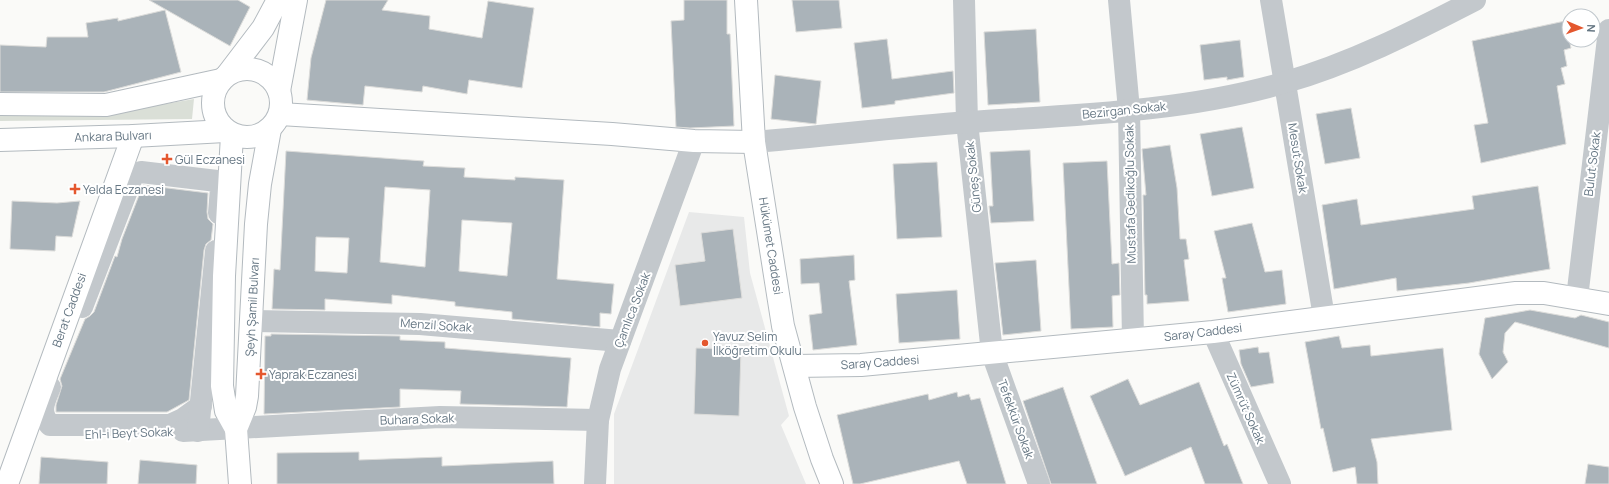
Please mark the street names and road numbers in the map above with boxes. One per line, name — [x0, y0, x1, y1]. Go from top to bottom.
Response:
street label: Bezirgan Sokak — [1081, 97, 1168, 123]
street label: Mesut Sokak — [1284, 122, 1312, 195]
street label: Mustafa Gedikoğlu Sokak — [1120, 123, 1140, 264]
street label: Ankara Bulvarı — [74, 126, 152, 146]
street label: Bulut Sokak — [1580, 130, 1605, 197]
street label: Güneş Sokak — [961, 140, 985, 213]
street label: Hükümet Caddesi — [755, 196, 787, 296]
street label: Şeyh Şamil Bulvarı — [241, 257, 263, 357]
street label: Çamlıca Sokak — [610, 269, 655, 350]
street label: Berat Caddesi — [48, 270, 90, 350]
street label: Menzil Sokak — [400, 314, 473, 336]
street label: Saray Caddesi — [1163, 319, 1243, 345]
street label: Saray Caddesi — [840, 351, 920, 373]
street label: Zümrüt Sokak — [1223, 370, 1270, 447]
street label: Tefekkür Sokak — [994, 377, 1039, 462]
street label: Buhara Sokak — [379, 409, 456, 429]
street label: Ehl-i Beyt Sokak — [85, 423, 174, 443]

